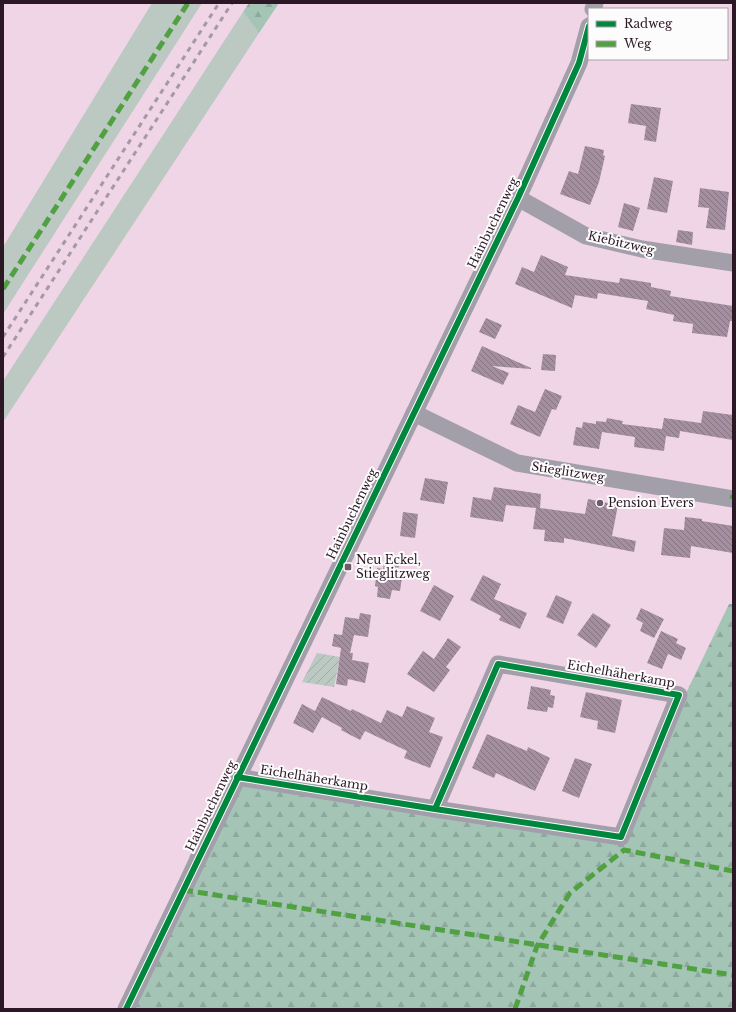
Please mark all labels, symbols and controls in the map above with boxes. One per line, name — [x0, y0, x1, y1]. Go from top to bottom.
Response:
legend — [588, 8, 728, 60]
text: Radweg — [624, 16, 673, 31]
text: Weg — [623, 36, 652, 51]
street label: Hainbuchenweg — [464, 174, 521, 271]
street label: Kiebitzweg — [587, 228, 657, 258]
street label: Stieglitzweg — [531, 458, 606, 485]
street label: Hainbuchenweg — [323, 465, 380, 562]
place label: Pension Evers — [608, 495, 694, 510]
marker: Pension Evers — [595, 498, 605, 508]
place label: Neu Eckel, Stieglitzweg — [356, 552, 430, 581]
marker: Neu Eckel, Stieglitzweg — [343, 562, 353, 572]
street label: Eichelhäherkamp — [566, 657, 676, 690]
street label: Hainbuchenweg — [182, 757, 239, 854]
street label: Eichelhäherkamp — [259, 762, 369, 793]

